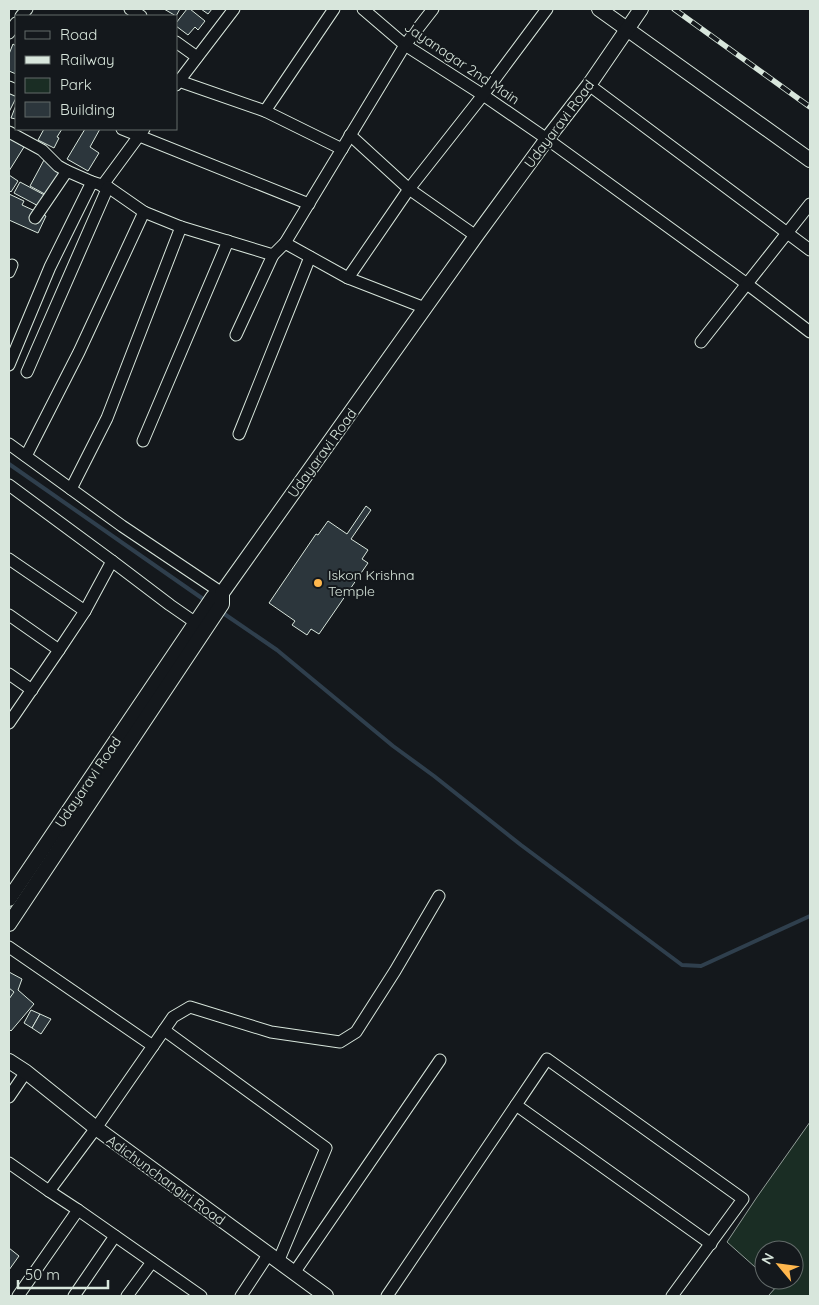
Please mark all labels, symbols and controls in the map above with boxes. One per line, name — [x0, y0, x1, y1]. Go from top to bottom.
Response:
legend — [15, 15, 178, 130]
street label: Jayanagar 2nd Main — [401, 18, 523, 108]
text: Road — [60, 25, 97, 44]
text: Railway — [60, 50, 115, 69]
text: Park — [60, 75, 92, 94]
street label: Udayaravi Road — [520, 76, 598, 172]
text: Building — [60, 100, 115, 119]
street label: Udayaravi Road — [284, 405, 360, 501]
place label: Iskon Krishna Temple — [328, 566, 414, 600]
marker: Iskon Krishna Temple — [312, 577, 324, 589]
street label: Udayaravi Road — [51, 733, 125, 831]
street label: Adichunchangiri Road — [103, 1131, 229, 1229]
north arrow — [754, 1240, 804, 1290]
text: N — [757, 1250, 778, 1268]
scale bar — [18, 1258, 108, 1290]
text: 50 m — [25, 1265, 60, 1284]

